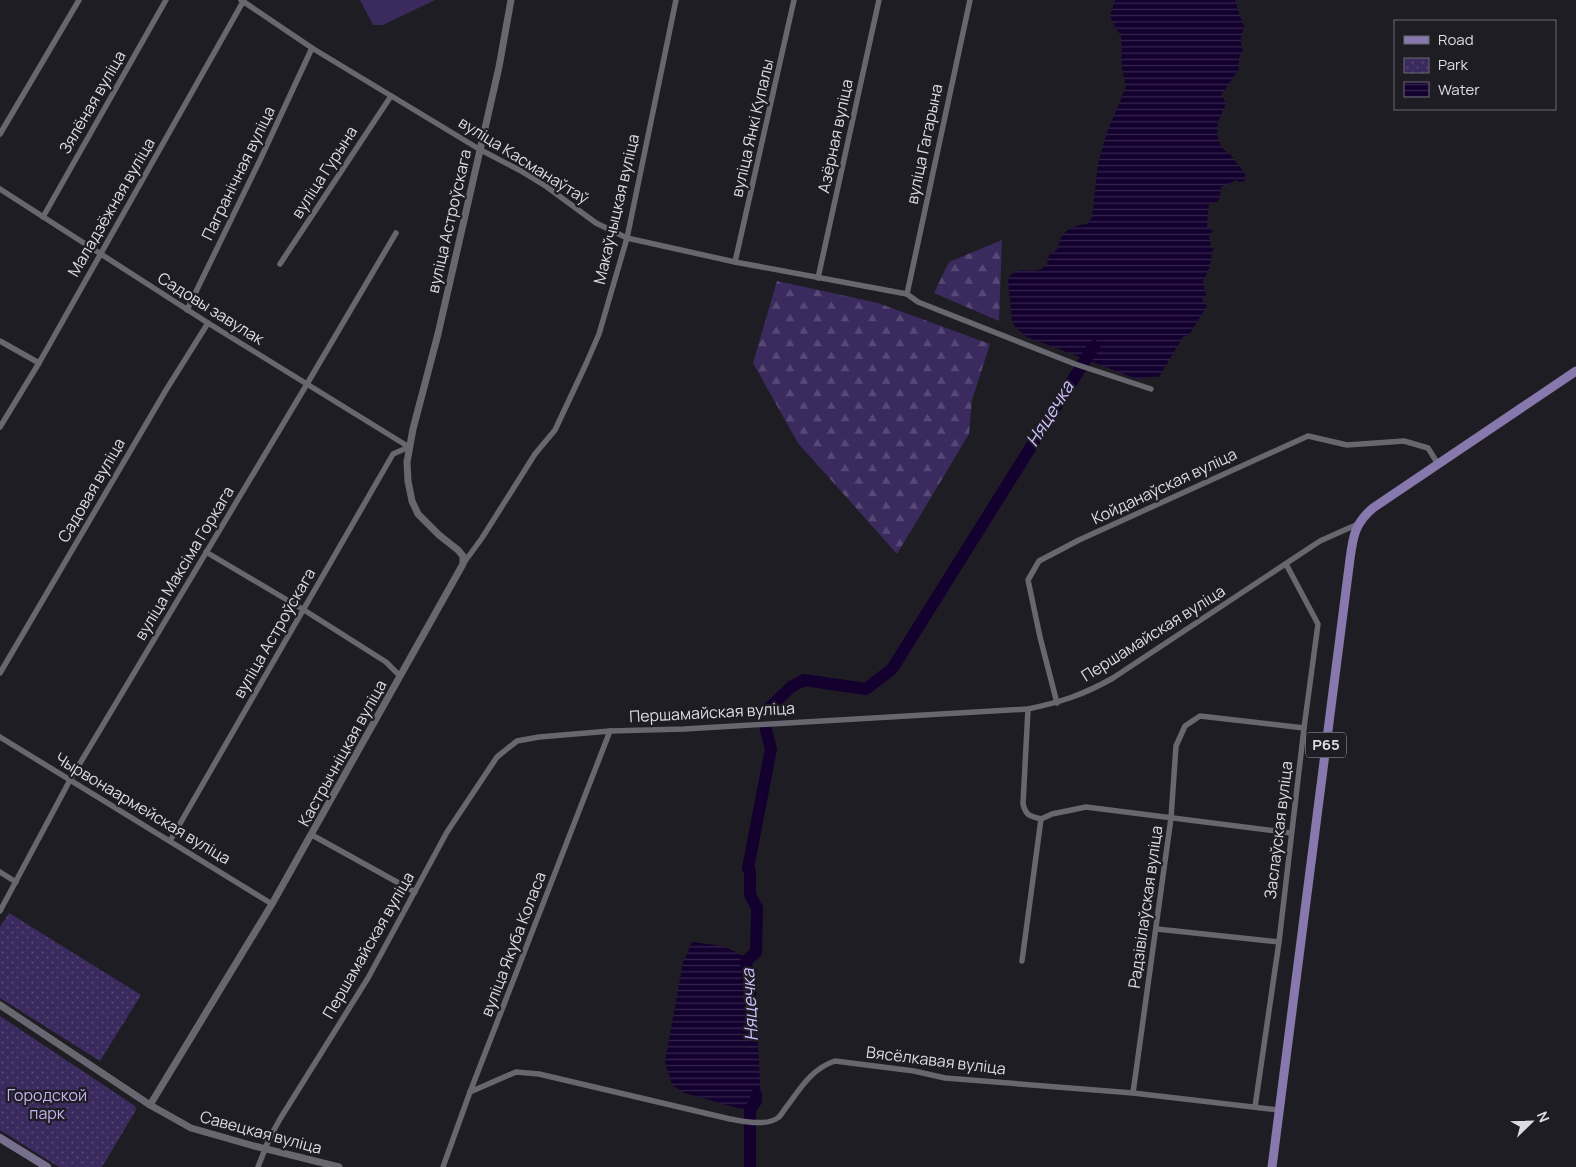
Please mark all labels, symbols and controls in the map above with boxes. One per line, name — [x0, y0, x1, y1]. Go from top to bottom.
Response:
legend — [1394, 20, 1556, 110]
text: Road — [1438, 29, 1474, 50]
street label: Зялёная вуліца — [54, 46, 130, 158]
text: Park — [1438, 54, 1468, 75]
street label: вуліца Янкі Купалы — [725, 57, 779, 199]
street label: Азёрная вуліца — [812, 77, 858, 195]
text: Water — [1438, 79, 1480, 100]
street label: вуліца Гагарына — [901, 82, 947, 206]
street label: Пагранічная вуліца — [196, 102, 280, 244]
street label: вуліца Касманаўтаў — [455, 111, 594, 209]
street label: вуліца Гурына — [286, 122, 362, 222]
street label: Макаўчыцкая вуліца — [588, 132, 644, 286]
street label: Маладзёжная вуліца — [62, 133, 160, 281]
street label: вуліца Астроўскага — [422, 147, 476, 295]
street label: Садовы завулак — [154, 266, 269, 350]
water label: Няцечка — [1020, 375, 1079, 451]
street label: Садовая вуліца — [52, 434, 130, 546]
street label: Койданаўская вуліца — [1088, 443, 1240, 529]
street label: вуліца Максіма Горкага — [129, 482, 239, 644]
street label: вуліца Астроўскага — [228, 564, 320, 702]
street label: Першамайская вуліца — [1077, 580, 1229, 686]
street label: Кастрычніцкая вуліца — [293, 676, 391, 830]
street label: Першамайская вуліца — [628, 697, 796, 727]
road number: Р65 — [1306, 732, 1346, 758]
street label: Чырвонаармейская вуліца — [51, 747, 235, 869]
street label: Заслаўская вуліца — [1259, 760, 1297, 900]
street label: Радзівілаўская вуліца — [1123, 824, 1167, 990]
street label: Першамайская вуліца — [317, 868, 419, 1022]
street label: вуліца Якуба Коласа — [475, 868, 551, 1020]
water label: Няцечка — [735, 967, 763, 1042]
street label: Вясёлкавая вуліца — [865, 1041, 1007, 1079]
park label: Городской парк — [7, 1084, 87, 1124]
north arrow — [1506, 1097, 1556, 1147]
street label: Савецкая вуліца — [198, 1105, 324, 1159]
text: N — [1533, 1108, 1554, 1125]

